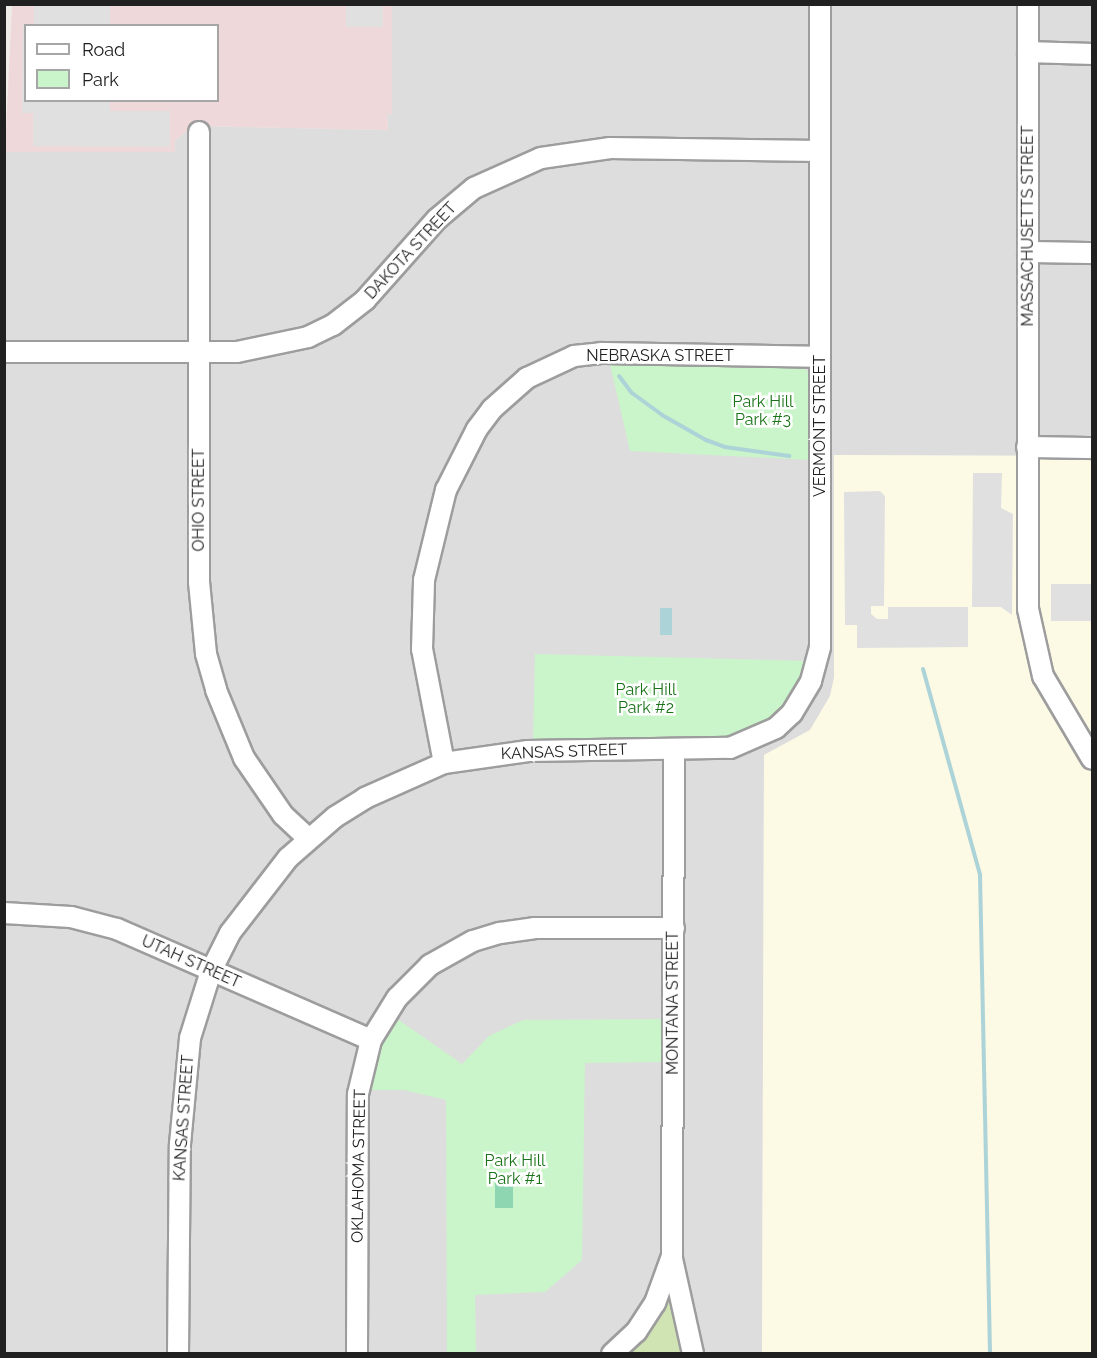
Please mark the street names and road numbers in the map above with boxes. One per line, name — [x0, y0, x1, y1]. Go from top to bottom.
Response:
street label: MASSACHUSETTS STREET — [1018, 125, 1038, 327]
street label: DAKOTA STREET — [361, 198, 461, 304]
street label: NEBRASKA STREET — [586, 346, 734, 366]
street label: VERMONT STREET — [810, 355, 830, 497]
street label: OHIO STREET — [189, 448, 209, 552]
street label: KANSAS STREET — [500, 740, 628, 764]
street label: MONTANA STREET — [663, 931, 683, 1075]
street label: UTAH STREET — [138, 932, 244, 992]
street label: KANSAS STREET — [170, 1054, 198, 1182]
street label: OKLAHOMA STREET — [348, 1089, 370, 1243]

